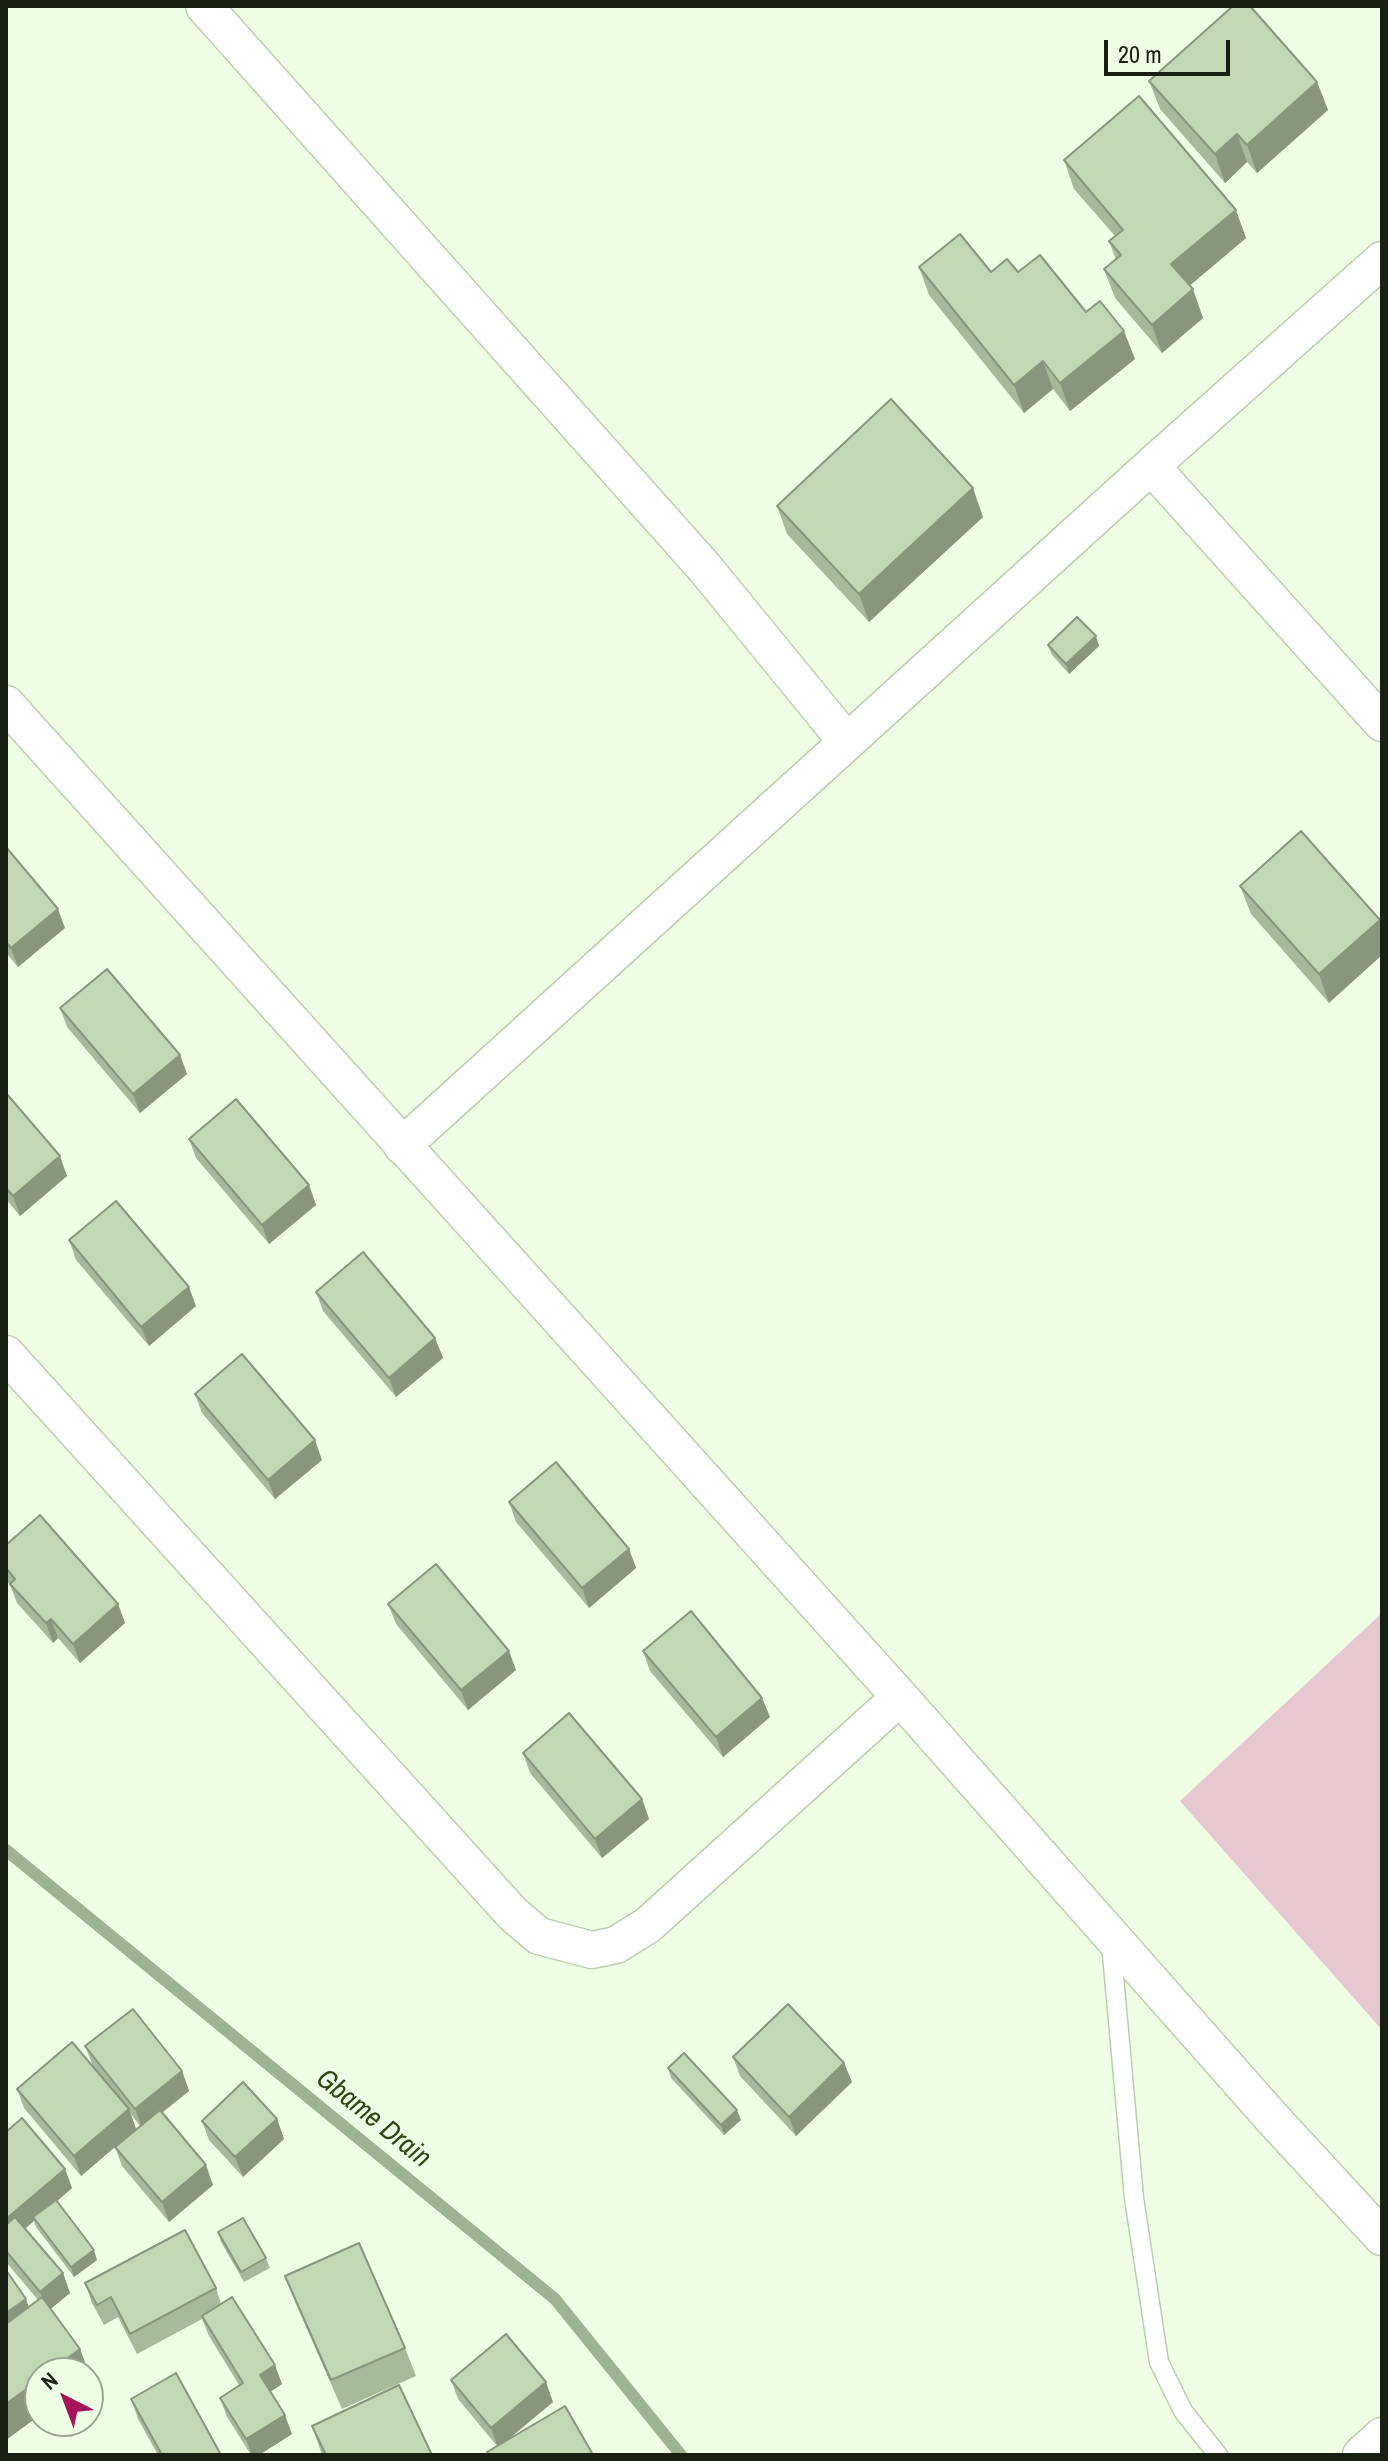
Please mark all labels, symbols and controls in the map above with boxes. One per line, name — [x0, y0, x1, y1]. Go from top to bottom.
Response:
scale bar — [1108, 24, 1234, 74]
text: 20 m — [1118, 38, 1162, 70]
water label: Gbame Drain — [309, 2063, 437, 2175]
north arrow — [24, 2357, 104, 2437]
text: N — [34, 2365, 64, 2396]

